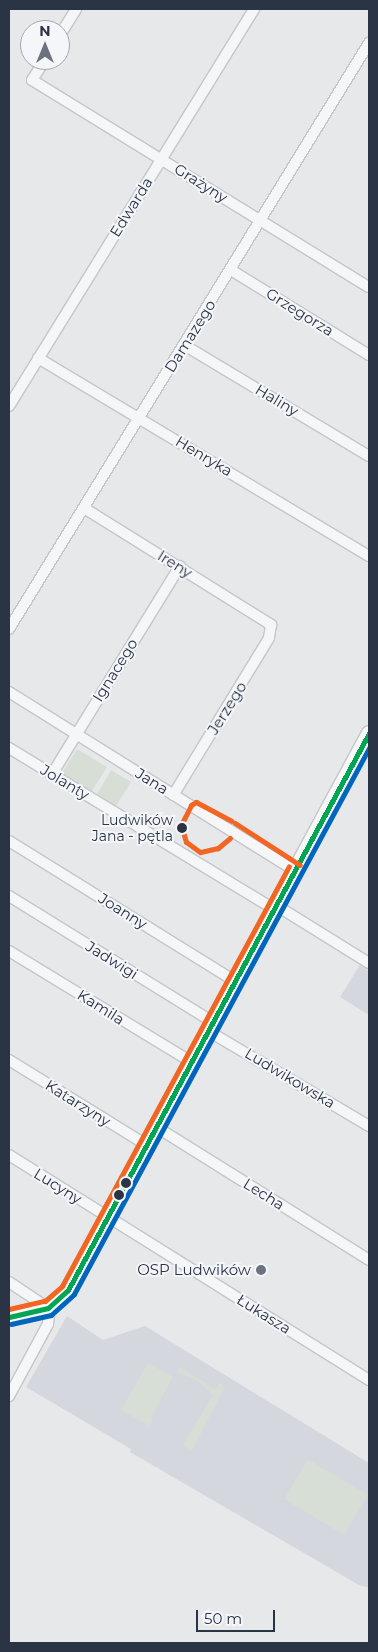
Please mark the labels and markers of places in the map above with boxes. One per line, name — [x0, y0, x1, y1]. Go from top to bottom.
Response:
place label: Ludwików Jana - pętla — [92, 812, 173, 844]
marker: Ludwików Jana - pętla — [177, 823, 187, 833]
unlabelled marker — [121, 1178, 131, 1188]
unlabelled marker — [114, 1190, 124, 1200]
place label: OSP Ludwików — [137, 1261, 251, 1279]
marker: OSP Ludwików — [255, 1264, 267, 1276]

